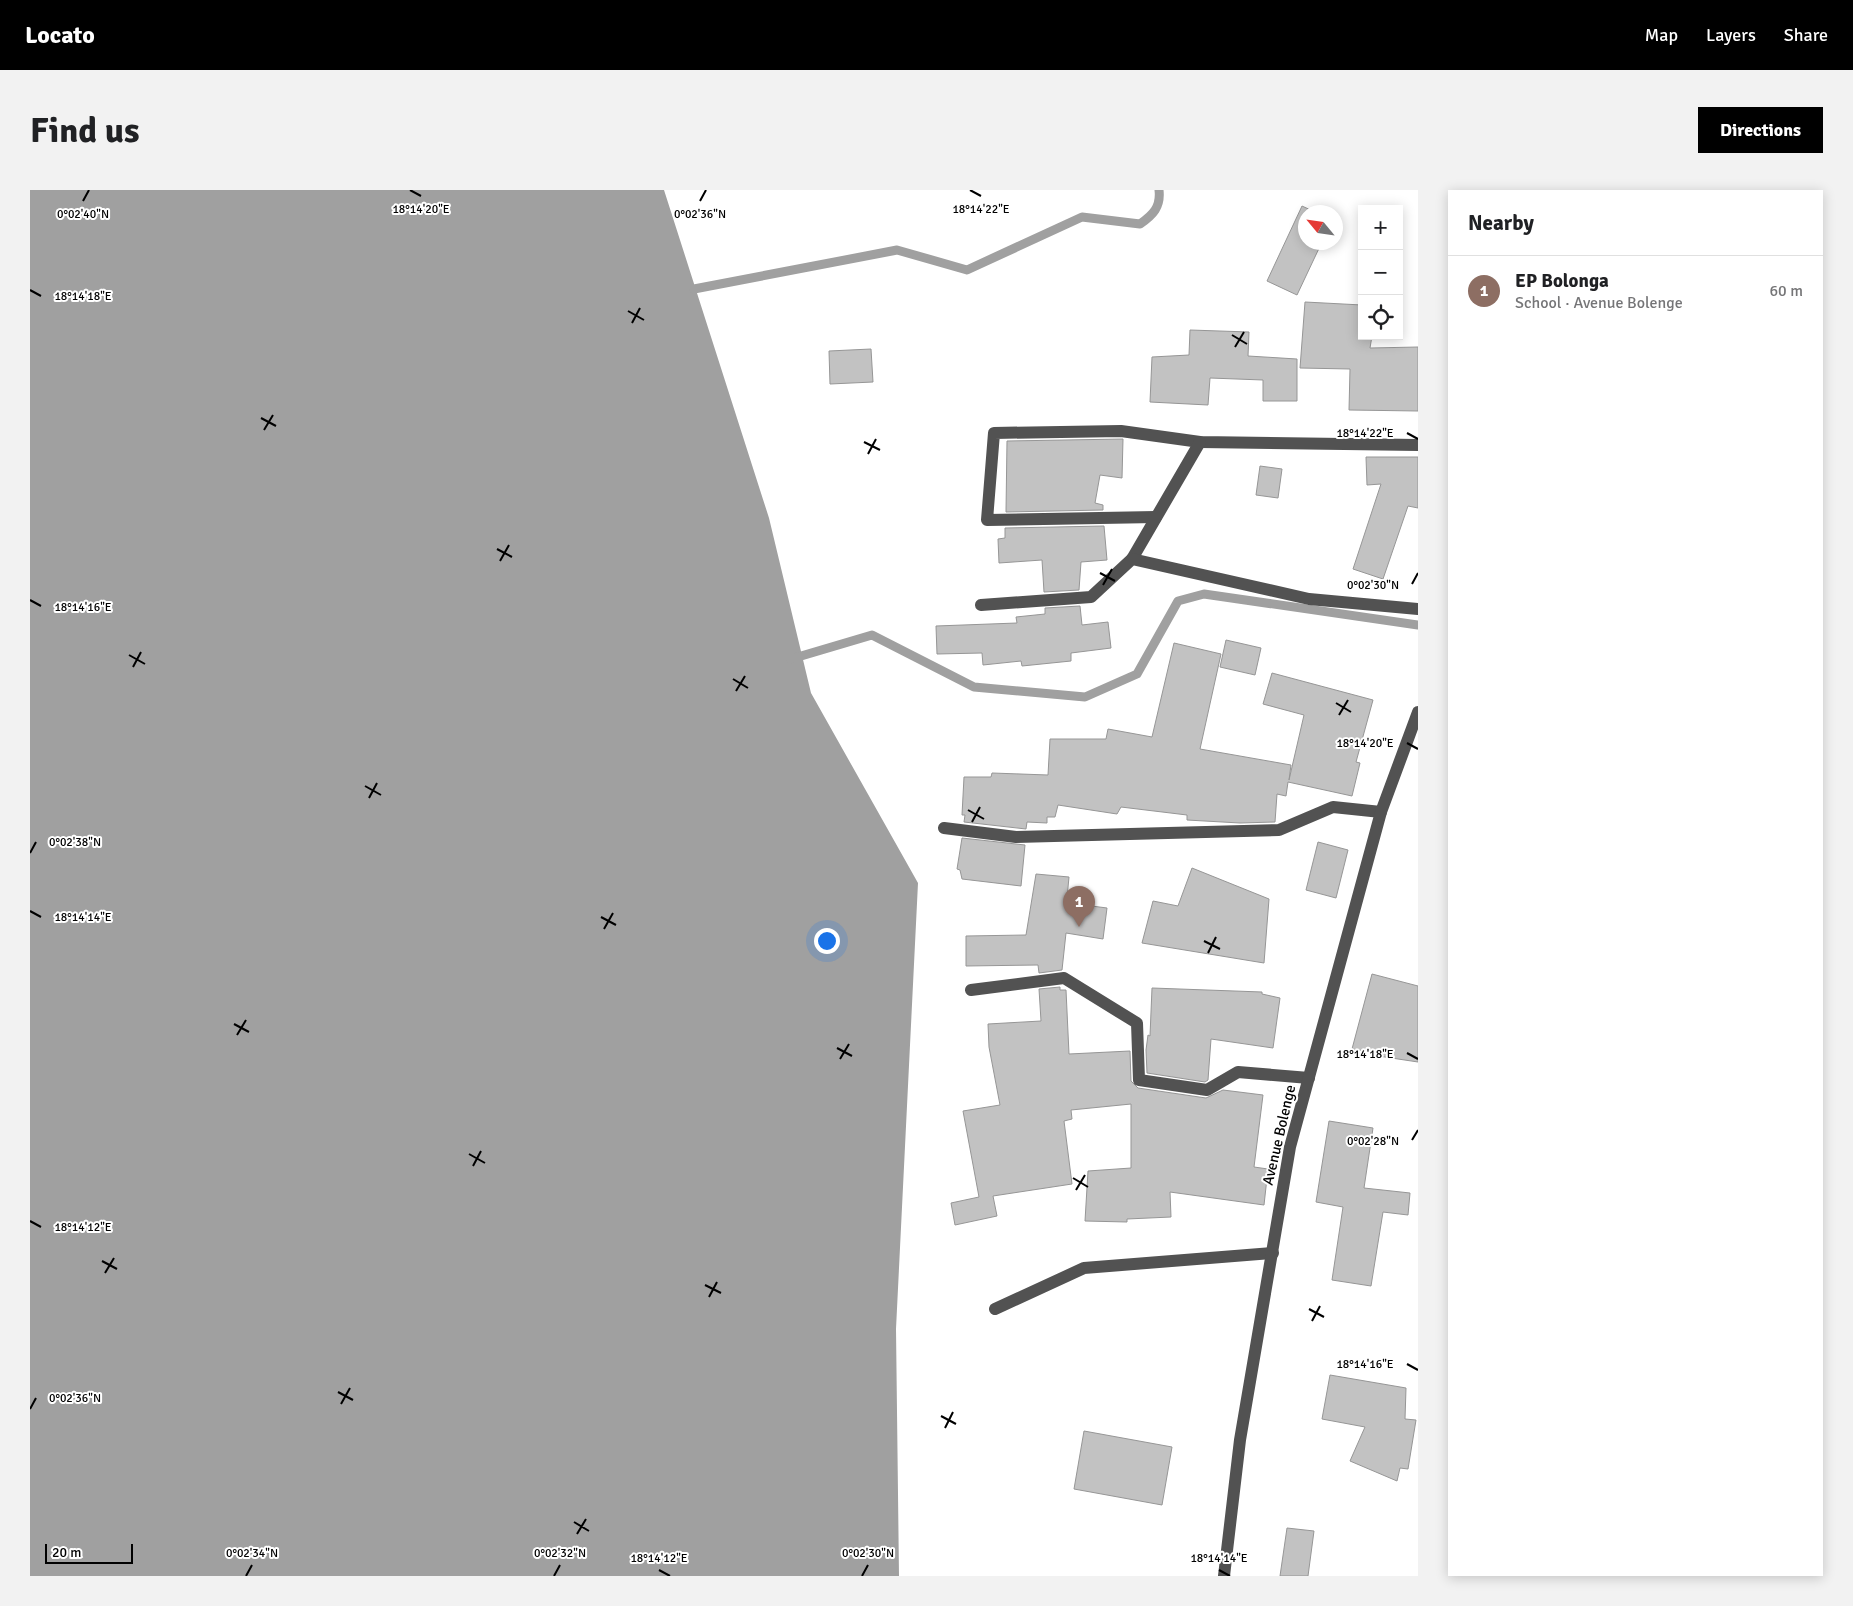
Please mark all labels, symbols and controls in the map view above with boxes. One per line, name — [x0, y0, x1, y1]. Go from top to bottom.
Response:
text: Locato — [25, 20, 95, 50]
text: Map — [1645, 24, 1678, 46]
text: Layers — [1706, 24, 1756, 46]
text: Share — [1784, 24, 1828, 46]
button: Directions — [1698, 107, 1823, 153]
text: Find us — [30, 109, 140, 152]
text: 18°14'20"E — [392, 202, 450, 217]
text: 18°14'22"E — [952, 202, 1010, 217]
north arrow — [1298, 205, 1343, 250]
map controls — [1358, 205, 1403, 340]
button: + — [1358, 205, 1403, 250]
text: 0°02'40"N — [57, 207, 109, 222]
text: 0°02'36"N — [674, 207, 726, 222]
text: Nearby — [1468, 210, 1534, 236]
button: − — [1358, 250, 1403, 295]
text: EP Bolonga — [1515, 269, 1609, 293]
text: 1 — [1480, 281, 1488, 301]
text: 60 m — [1769, 281, 1803, 301]
text: 18°14'18"E — [54, 289, 112, 304]
text: School · Avenue Bolenge — [1515, 293, 1683, 313]
button: locate — [1358, 295, 1403, 340]
text: 18°14'22"E — [1336, 426, 1394, 441]
text: 0°02'30"N — [1347, 578, 1399, 593]
text: 18°14'16"E — [54, 600, 112, 615]
text: 18°14'20"E — [1336, 736, 1394, 751]
text: 0°02'38"N — [49, 835, 101, 850]
pin: 1 — [1063, 886, 1095, 927]
text: 18°14'14"E — [54, 910, 112, 925]
your location — [814, 928, 840, 954]
text: 18°14'18"E — [1336, 1047, 1394, 1062]
street label: Avenue Bolenge — [1259, 1083, 1299, 1187]
text: 0°02'28"N — [1347, 1134, 1399, 1149]
text: 18°14'12"E — [54, 1220, 112, 1235]
text: 18°14'16"E — [1336, 1357, 1394, 1372]
text: 0°02'36"N — [49, 1391, 101, 1406]
scale bar — [45, 1541, 132, 1564]
text: 20 m — [52, 1544, 81, 1561]
text: 0°02'34"N — [226, 1546, 278, 1561]
text: 0°02'32"N — [534, 1546, 586, 1561]
text: 0°02'30"N — [842, 1546, 894, 1561]
text: 18°14'12"E — [630, 1551, 688, 1566]
text: 18°14'14"E — [1190, 1551, 1248, 1566]

